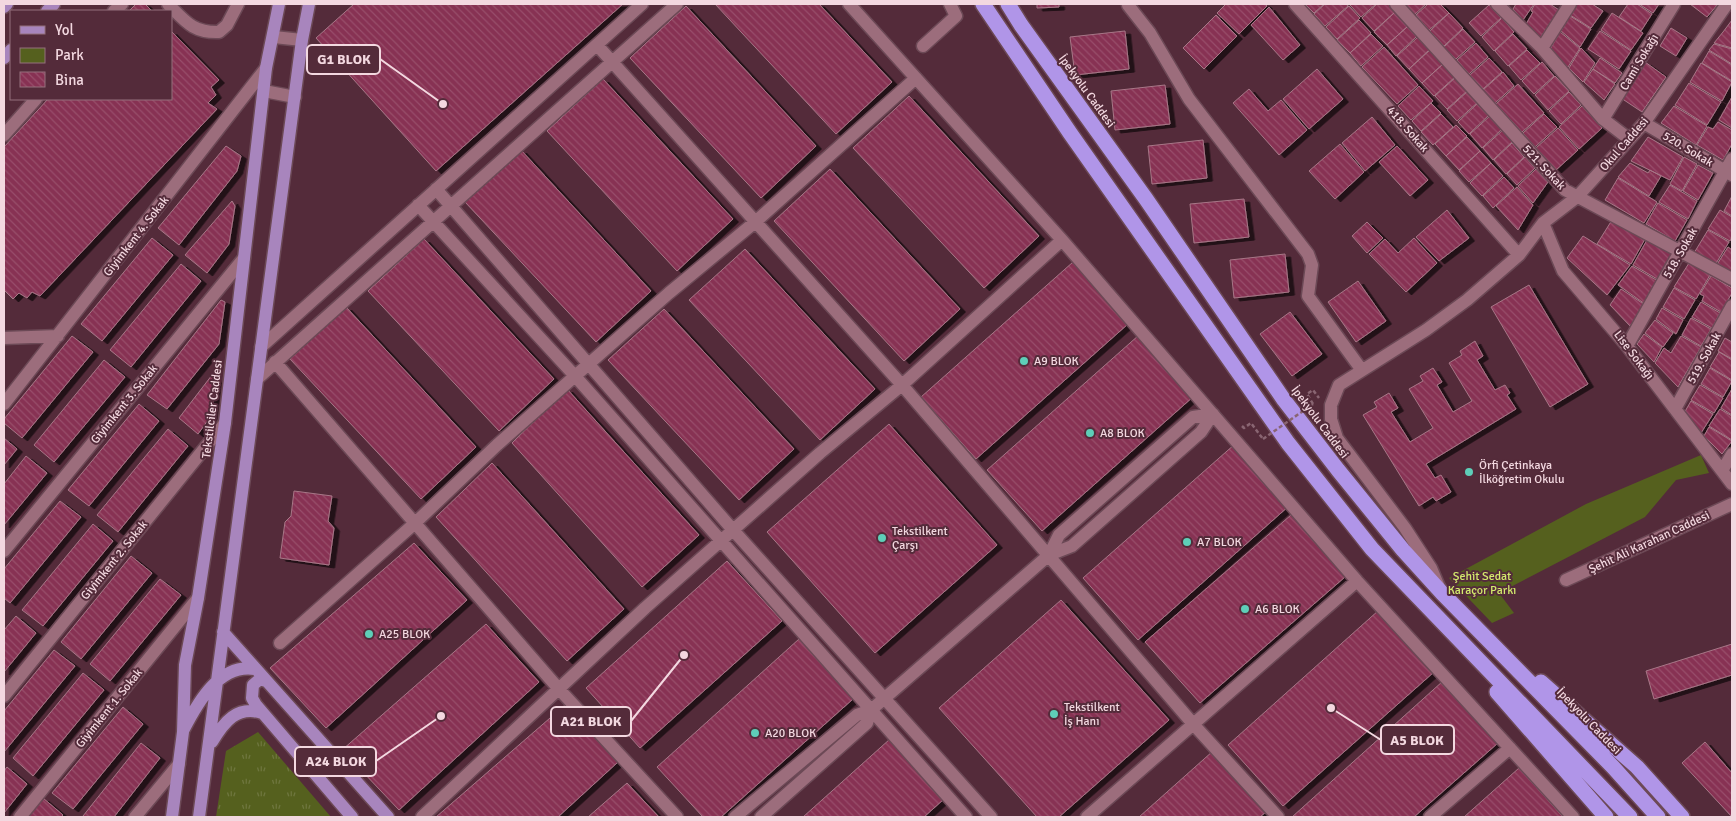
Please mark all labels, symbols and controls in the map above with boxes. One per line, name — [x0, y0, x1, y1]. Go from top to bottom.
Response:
legend — [10, 10, 172, 100]
text: Yol — [55, 21, 74, 39]
street label: Cami Sokağı — [1617, 31, 1662, 93]
callout: G1 BLOK — [307, 45, 380, 74]
text: Park — [55, 46, 84, 64]
text: G1 BLOK — [317, 51, 371, 68]
street label: İpekyolu Caddesi — [1055, 52, 1118, 131]
text: Bina — [55, 71, 84, 89]
street label: 418. Sokak — [1384, 103, 1432, 155]
street label: Okul Caddesi — [1597, 114, 1652, 174]
street label: 520. Sokak — [1660, 129, 1716, 170]
street label: 521. Sokak — [1519, 142, 1568, 193]
street label: Giyimkent 4. Sokak — [100, 193, 172, 279]
street label: 518. Sokak — [1660, 225, 1701, 281]
street label: Lise Sokağı — [1610, 328, 1657, 383]
street label: 519. Sokak — [1684, 330, 1725, 386]
place label: A9 BLOK — [1034, 354, 1079, 369]
marker: A9 BLOK — [1018, 355, 1030, 367]
street label: Tekstilciler Caddesi — [199, 359, 226, 459]
street label: Giyimkent 3. Sokak — [88, 362, 161, 447]
street label: İpekyolu Caddesi — [1288, 383, 1352, 461]
place label: A8 BLOK — [1100, 426, 1145, 441]
marker: A8 BLOK — [1084, 427, 1096, 439]
place label: Örfi Çetinkaya İlköğretim Okulu — [1479, 458, 1565, 487]
marker: Örfi Çetinkaya İlköğretim Okulu — [1463, 466, 1475, 478]
street label: Şehit Ali Karahan Caddesi — [1586, 508, 1712, 577]
street label: Giyimkent 2. Sokak — [78, 518, 151, 603]
place label: Tekstilkent Çarşı — [892, 524, 948, 553]
marker: Tekstilkent Çarşı — [876, 532, 888, 544]
place label: A7 BLOK — [1197, 535, 1242, 550]
marker: A7 BLOK — [1181, 536, 1193, 548]
park label: Şehit Sedat Karaçor Parkı — [1448, 569, 1516, 598]
place label: A6 BLOK — [1255, 602, 1300, 617]
marker: A6 BLOK — [1239, 603, 1251, 615]
place label: A25 BLOK — [379, 627, 430, 642]
marker: A25 BLOK — [363, 628, 375, 640]
street label: Giyimkent 1. Sokak — [73, 666, 146, 751]
street label: İpekyolu Caddesi — [1553, 685, 1624, 758]
place label: Tekstilkent İş Hanı — [1064, 700, 1120, 729]
callout: A21 BLOK — [551, 707, 631, 736]
marker: Tekstilkent İş Hanı — [1048, 708, 1060, 720]
text: A21 BLOK — [561, 713, 622, 730]
callout: A5 BLOK — [1381, 725, 1454, 754]
place label: A20 BLOK — [765, 726, 816, 741]
marker: A20 BLOK — [749, 727, 761, 739]
text: A5 BLOK — [1390, 732, 1444, 749]
callout: A24 BLOK — [295, 747, 376, 776]
text: A24 BLOK — [306, 753, 367, 770]

